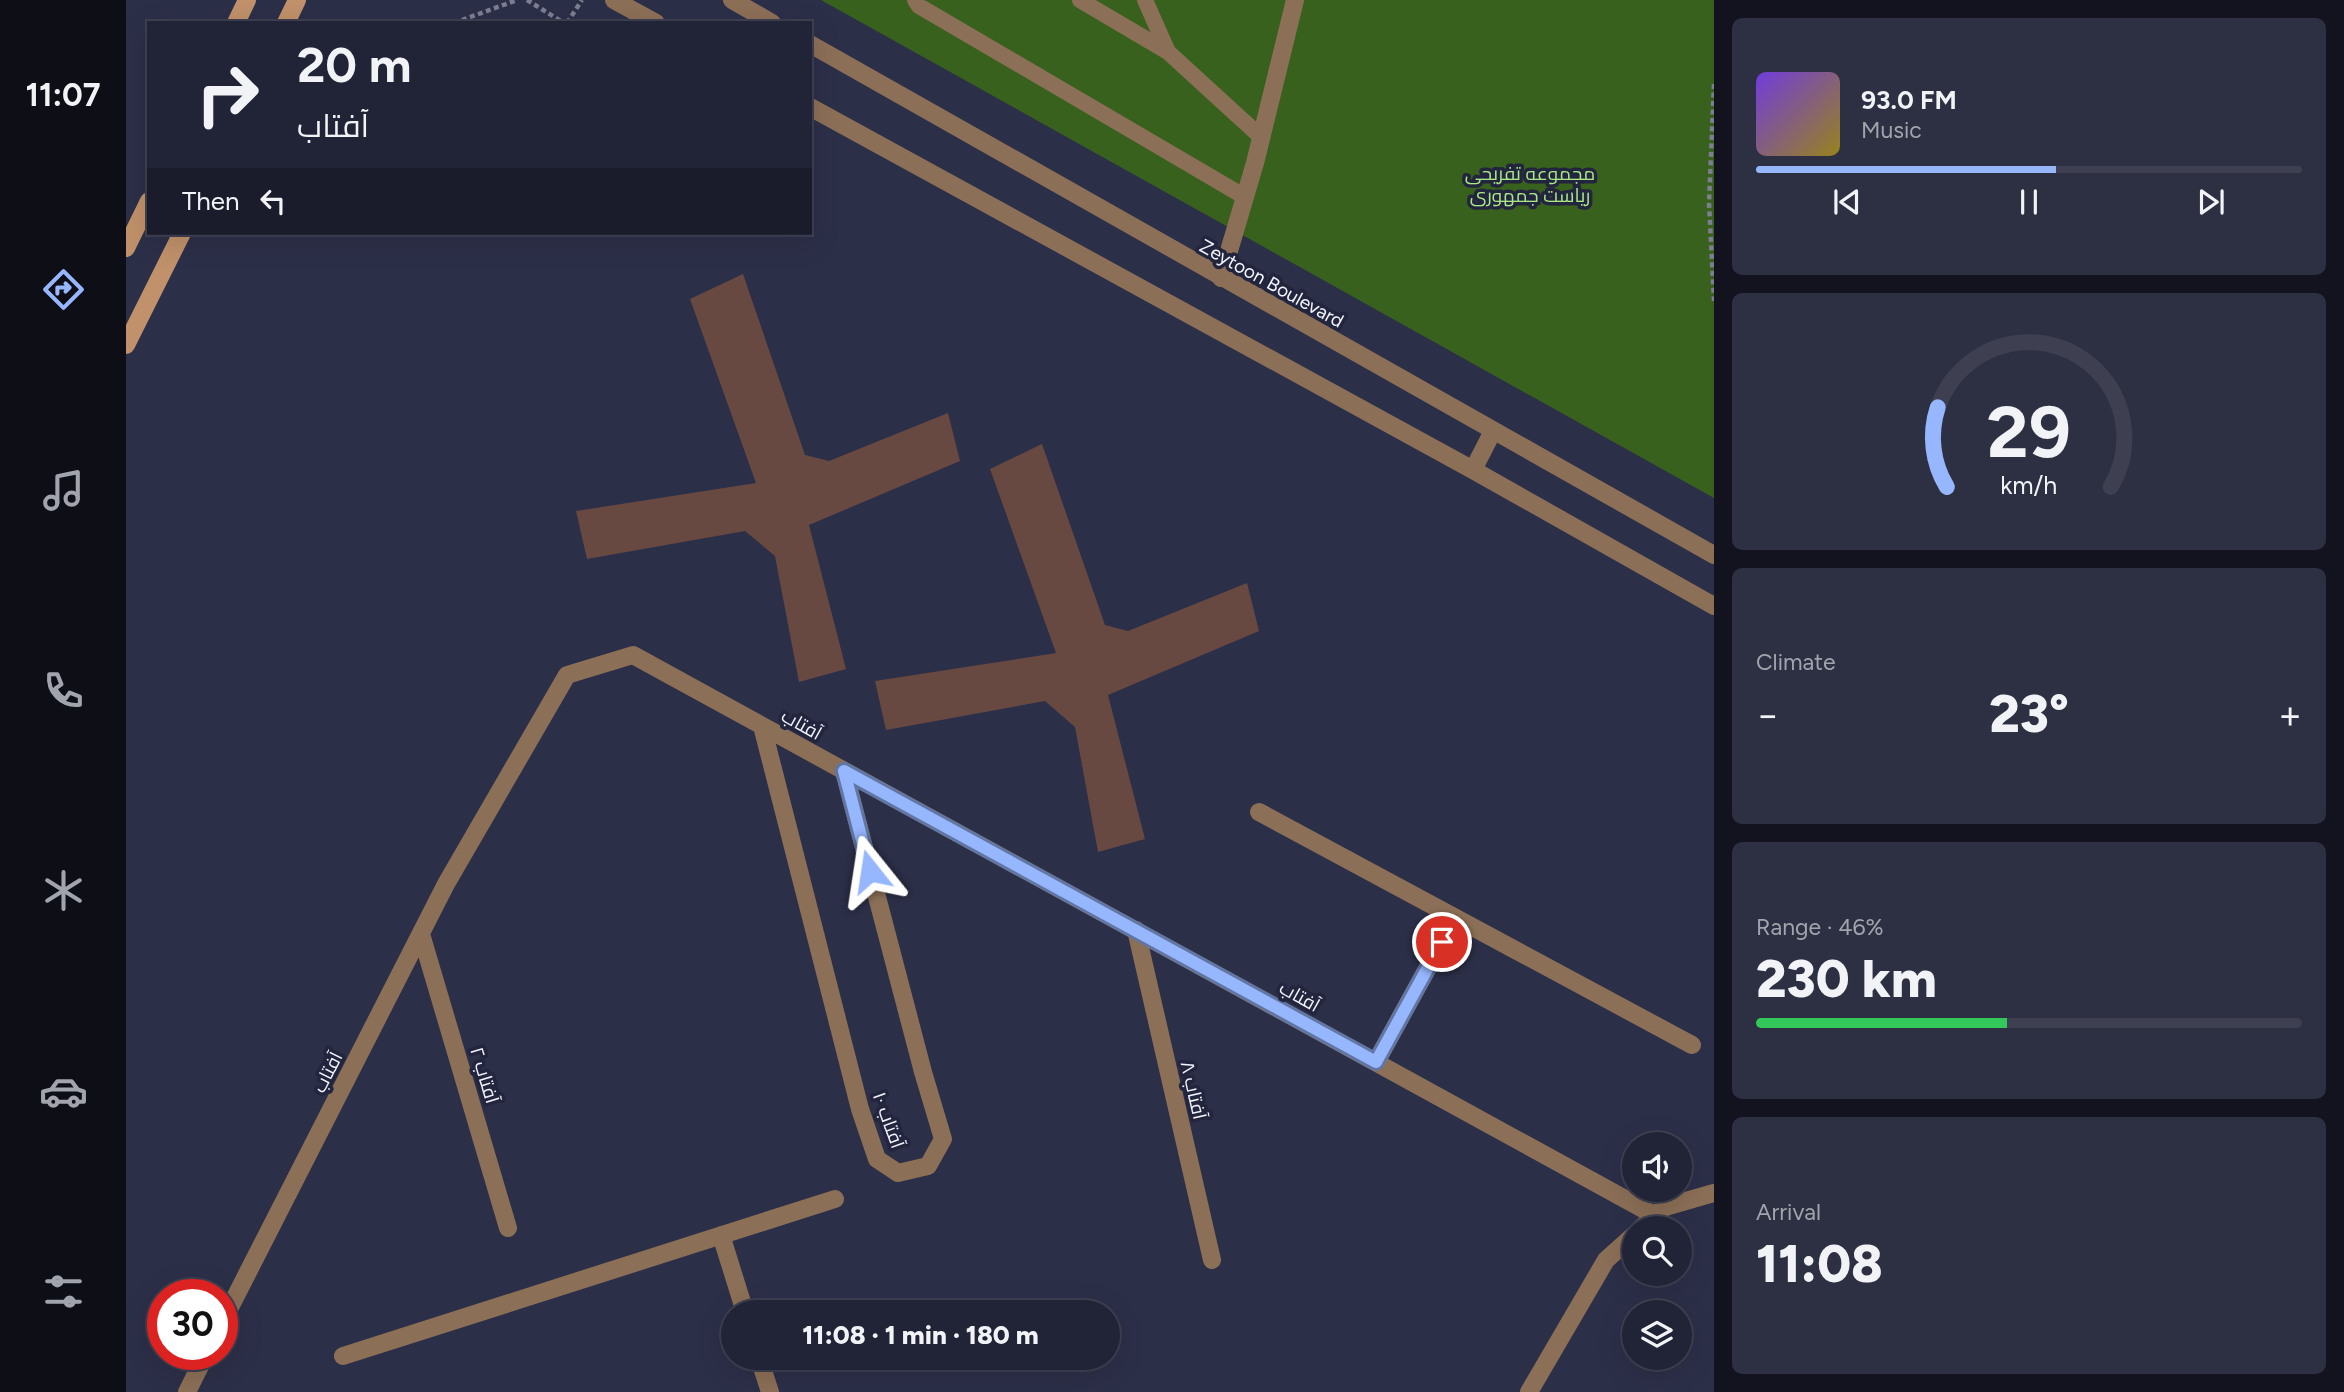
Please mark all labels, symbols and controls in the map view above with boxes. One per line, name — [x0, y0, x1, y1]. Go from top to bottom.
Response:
text: 20 m — [297, 35, 412, 94]
icon: right — [182, 49, 273, 140]
text: 11:07 — [25, 76, 101, 114]
text: 93.0 FM — [1861, 84, 1957, 116]
text: آفتاب — [297, 107, 369, 145]
text: Music — [1861, 116, 1922, 144]
park label: مجموعه تفریحی ریاست جمهوری — [1465, 162, 1595, 207]
icon: left — [254, 182, 292, 220]
icon: previous — [1828, 183, 1866, 221]
icon: pause — [2010, 183, 2048, 221]
icon: next — [2192, 183, 2230, 221]
text: Then — [182, 185, 240, 217]
street label: Zeytoon Boulevard — [1196, 234, 1348, 333]
icon: directions — [39, 265, 88, 314]
text: 29 — [1987, 389, 2071, 476]
icon: music — [39, 466, 88, 515]
text: km/h — [2000, 470, 2058, 500]
text: Climate — [1756, 648, 1835, 676]
icon: phone — [39, 666, 88, 715]
text: 23° — [1989, 683, 2069, 745]
text: − — [1756, 692, 1780, 738]
text: + — [2278, 692, 2302, 738]
street label: آفتاب — [777, 704, 826, 745]
position arrow — [833, 834, 907, 908]
icon: climate — [39, 866, 88, 915]
pin — [1412, 912, 1472, 972]
text: Range · 46% — [1756, 913, 1884, 941]
icon: arrive — [1423, 923, 1461, 961]
text: 230 km — [1756, 948, 1937, 1010]
street label: آفتاب — [1275, 976, 1324, 1017]
street label: آفتاب ۲ — [465, 1044, 504, 1106]
street label: آفتاب — [307, 1048, 347, 1097]
street label: آفتاب ۸ — [1176, 1059, 1211, 1122]
icon: car — [39, 1067, 88, 1116]
street label: آفتاب ۱۰ — [868, 1089, 909, 1151]
map controls — [1622, 1132, 1692, 1370]
button: sound — [1622, 1132, 1692, 1202]
text: Arrival — [1756, 1198, 1821, 1226]
button: search — [1622, 1216, 1692, 1286]
text: 11:08 — [1756, 1233, 1883, 1295]
icon: filters — [39, 1267, 88, 1316]
speed limit sign: 30 — [147, 1279, 238, 1370]
button: layers — [1622, 1300, 1692, 1370]
text: 11:08 · 1 min · 180 m — [802, 1319, 1039, 1351]

